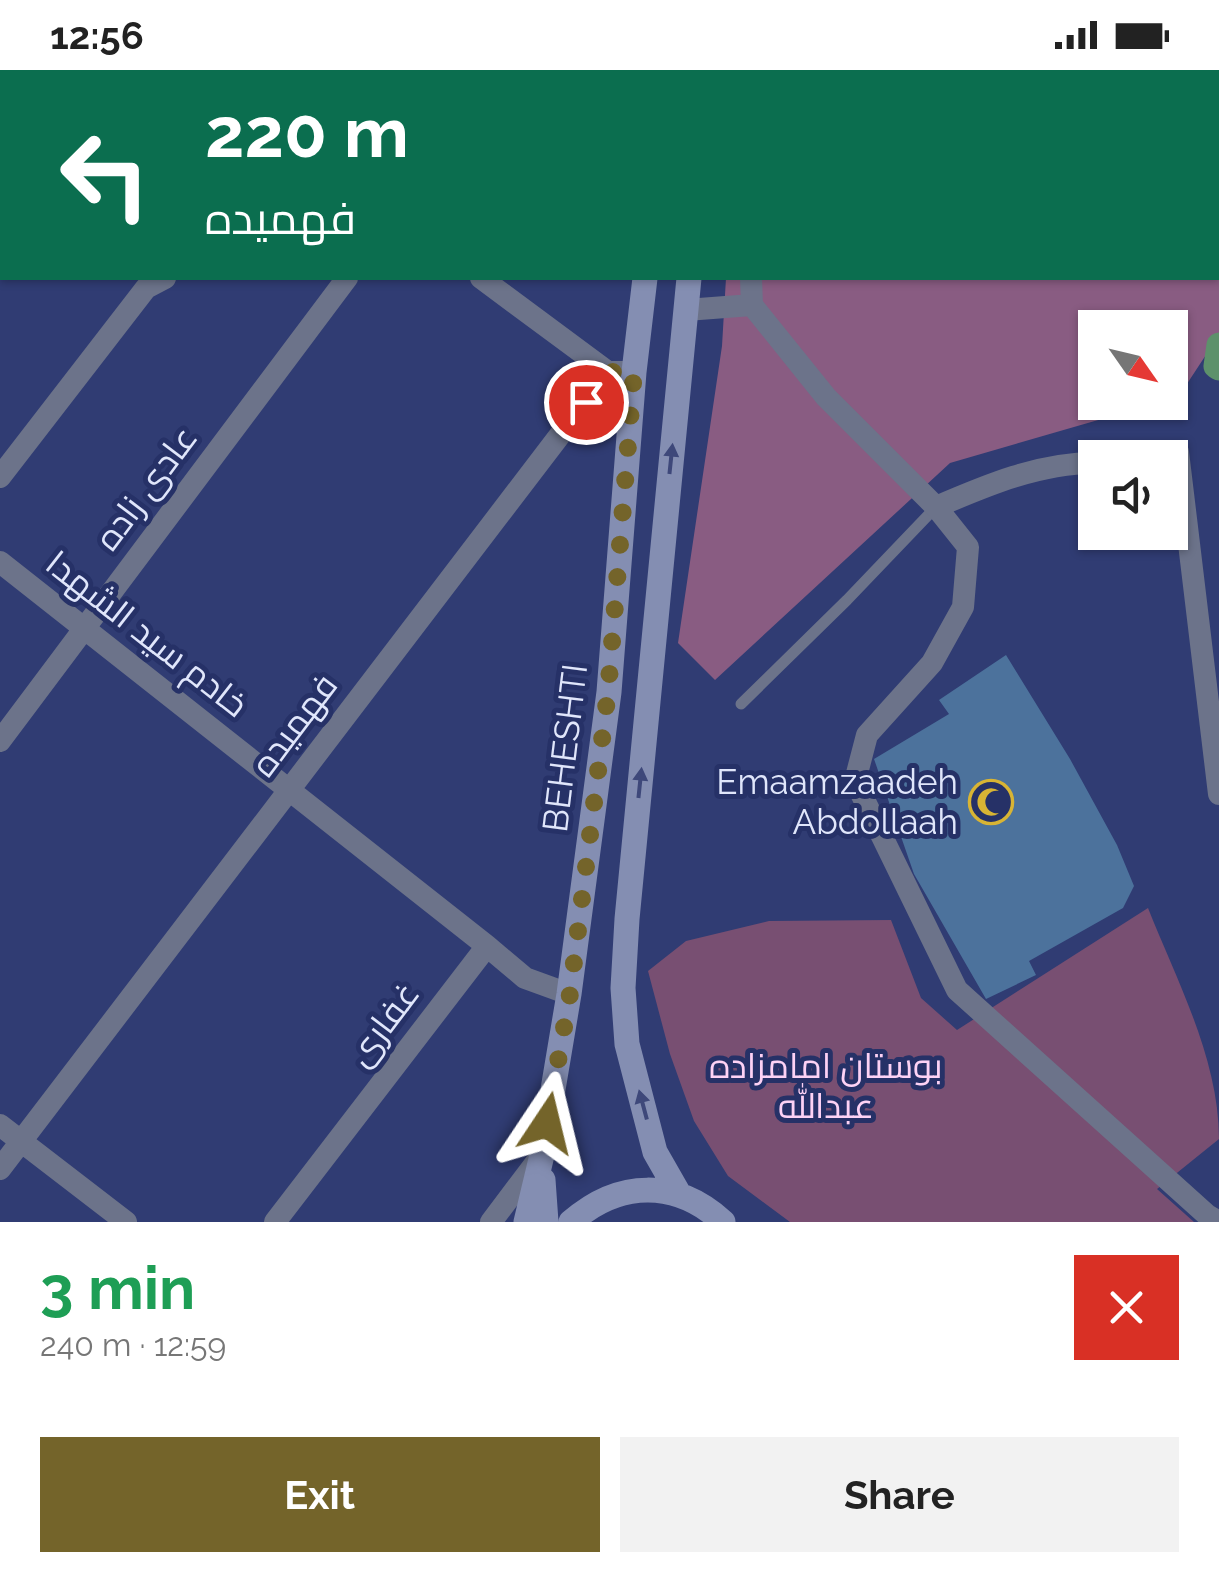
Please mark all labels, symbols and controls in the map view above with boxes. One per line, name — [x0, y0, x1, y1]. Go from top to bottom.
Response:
text: 12:56 — [50, 13, 144, 58]
text: 220 m — [205, 91, 409, 173]
icon: left — [40, 110, 170, 240]
text: فهمیده — [205, 192, 356, 245]
north arrow — [1078, 310, 1188, 420]
map controls — [1078, 310, 1188, 550]
pin — [544, 360, 629, 445]
icon: arrive — [559, 375, 614, 430]
street label: عادی زاده — [86, 418, 206, 558]
button: sound — [1078, 440, 1188, 550]
one-way arrow — [664, 443, 680, 475]
street label: خادم سید الشهدا — [36, 542, 256, 728]
street label: BEHESHTI — [534, 662, 595, 834]
street label: فهمیده — [242, 665, 346, 785]
place label: Emaamzaadeh Abdollaah — [716, 761, 958, 842]
one-way arrow — [633, 766, 649, 798]
mosque icon: Emaamzaadeh Abdollaah — [968, 779, 1014, 825]
street label: غفاری — [338, 974, 428, 1074]
park label: بوستان امامزاده عبدالله — [709, 1045, 943, 1126]
position arrow — [495, 1071, 599, 1175]
one-way arrow — [634, 1089, 650, 1120]
text: 3 min — [40, 1253, 195, 1323]
button: close — [1074, 1255, 1179, 1360]
text: 240 m · 12:59 — [40, 1326, 226, 1363]
button: Exit — [40, 1437, 600, 1552]
button: Share — [620, 1437, 1179, 1552]

